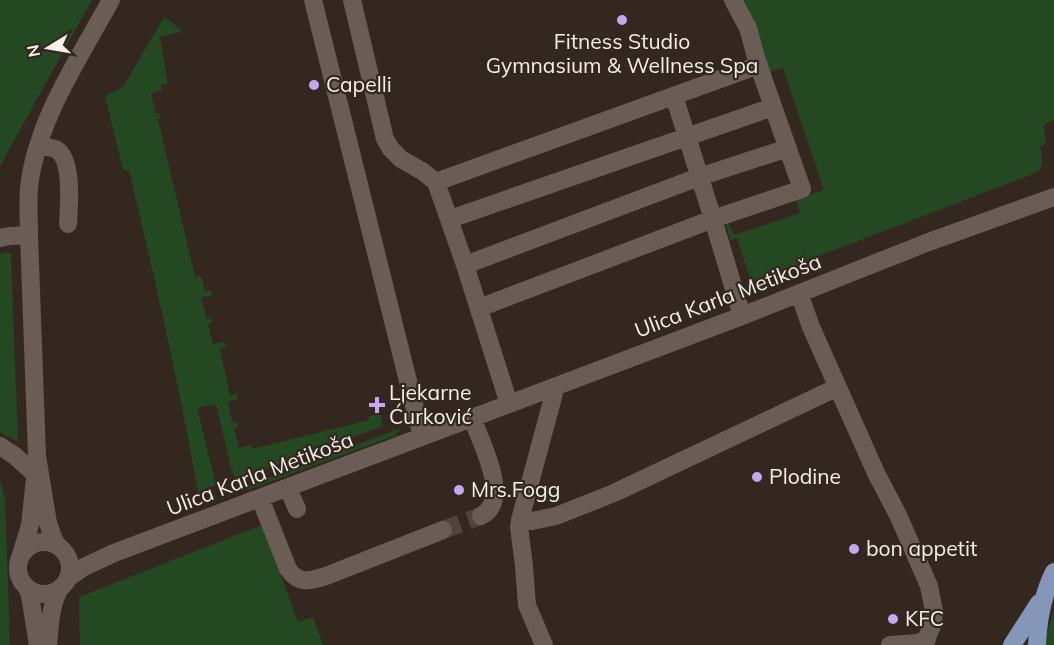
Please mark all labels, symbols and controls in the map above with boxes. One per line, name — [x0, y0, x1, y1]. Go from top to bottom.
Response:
marker: Fitness Studio Gymnasium & Wellness Spa — [615, 13, 629, 27]
north arrow — [18, 18, 78, 78]
place label: Fitness Studio Gymnasium & Wellness Spa — [486, 28, 758, 78]
text: N — [22, 43, 44, 59]
place label: Capelli — [326, 71, 392, 97]
marker: Capelli — [307, 78, 321, 92]
street label: Ulica Karla Metikoša — [631, 248, 825, 343]
place label: Ljekarne Ćurković — [389, 379, 472, 429]
marker: Ljekarne Ćurković — [370, 398, 384, 412]
street label: Ulica Karla Metikoša — [163, 426, 357, 521]
place label: Plodine — [769, 463, 841, 489]
marker: Plodine — [750, 470, 764, 484]
place label: Mrs.Fogg — [471, 476, 560, 502]
marker: Mrs.Fogg — [452, 483, 466, 497]
place label: bon appetit — [866, 535, 977, 561]
marker: bon appetit — [847, 542, 861, 556]
place label: KFC — [905, 605, 944, 631]
marker: KFC — [886, 612, 900, 626]

